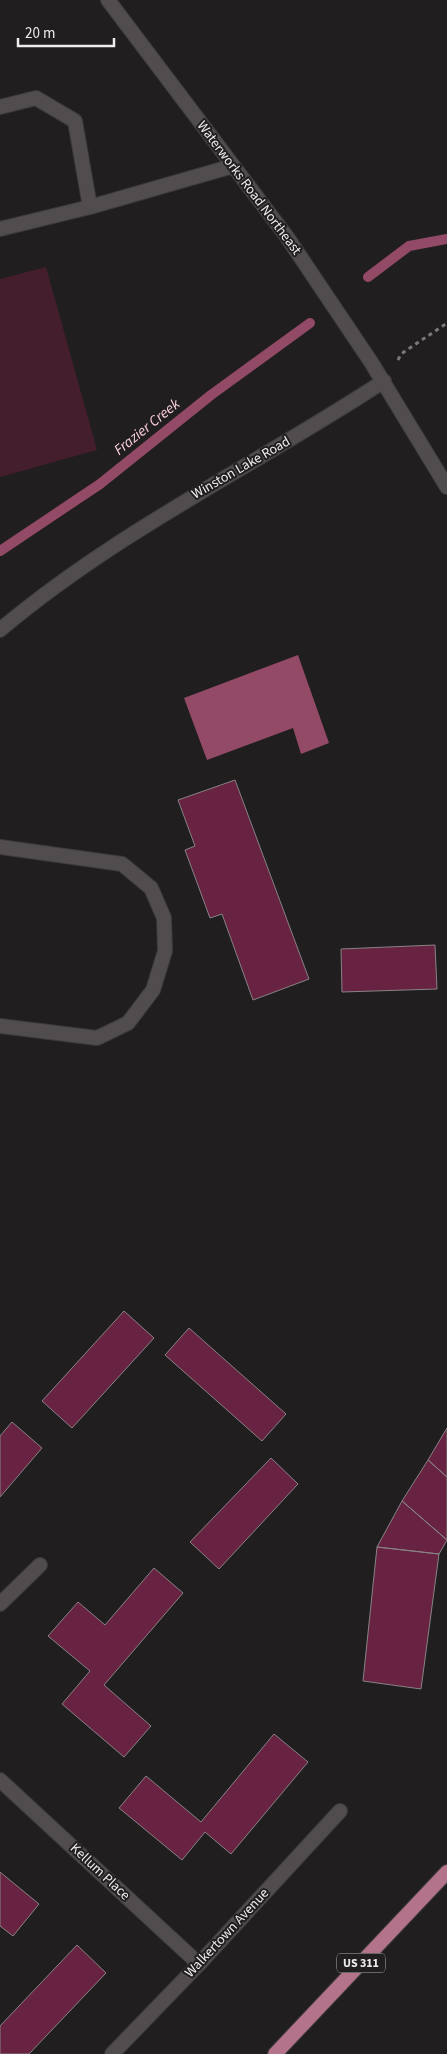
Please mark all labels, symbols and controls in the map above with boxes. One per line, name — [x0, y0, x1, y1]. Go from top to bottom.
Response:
scale bar — [18, 15, 114, 47]
text: 20 m — [25, 23, 55, 44]
street label: Waterworks Road Northeast — [192, 117, 306, 259]
water label: Frazier Creek — [109, 393, 185, 460]
street label: Winston Lake Road — [188, 432, 294, 504]
street label: Kellum Place — [65, 1839, 135, 1905]
street label: Walkertown Avenue — [180, 1884, 274, 1982]
road number: US 311 — [337, 1954, 385, 1972]

